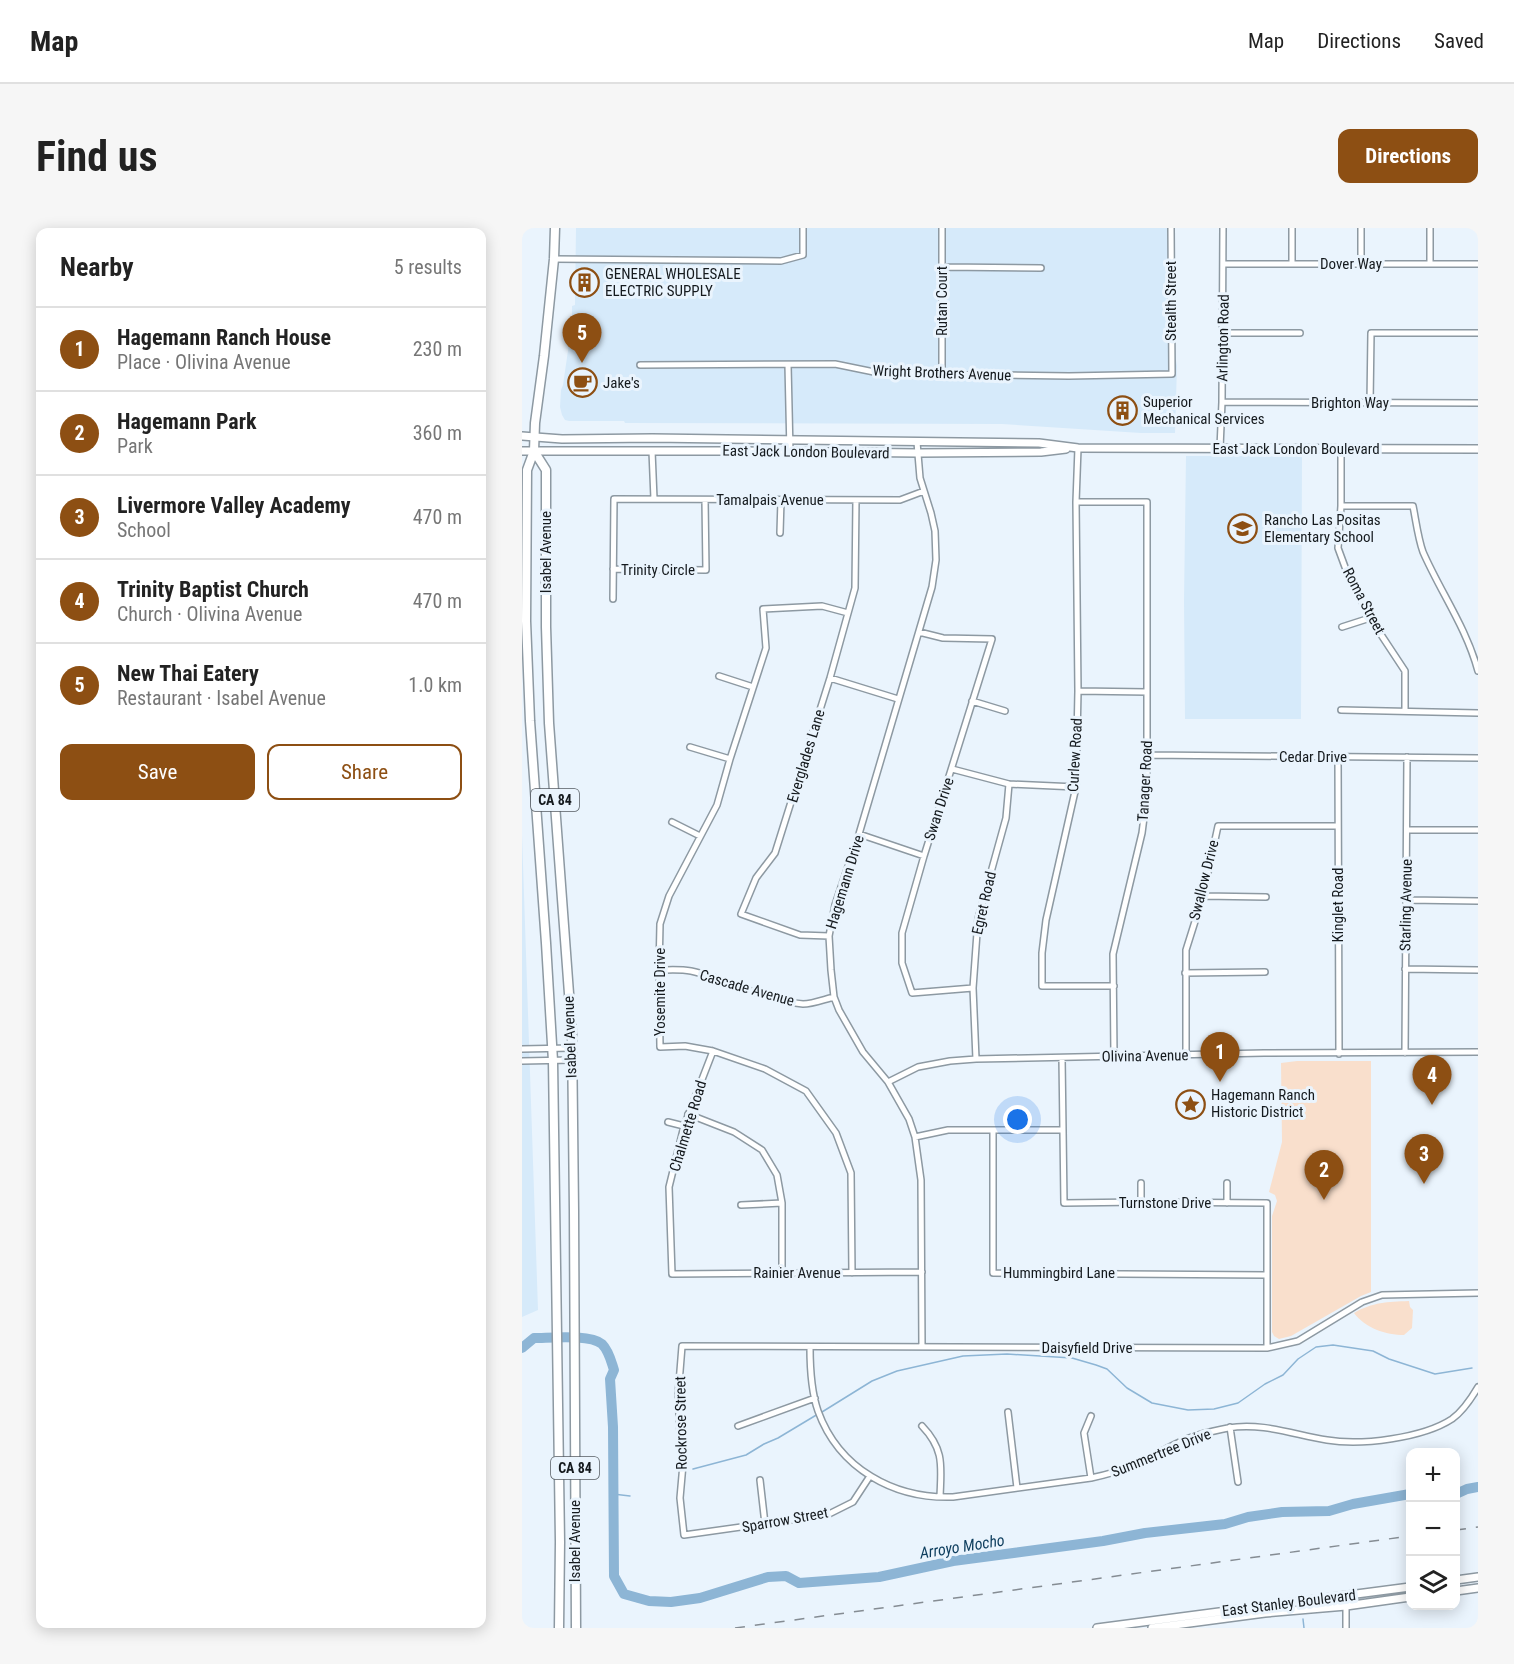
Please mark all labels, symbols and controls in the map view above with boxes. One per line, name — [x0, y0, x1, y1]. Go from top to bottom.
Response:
text: Map — [30, 25, 78, 58]
text: Map — [1248, 29, 1284, 53]
text: Directions — [1317, 29, 1401, 53]
text: Saved — [1434, 29, 1484, 53]
button: Directions — [1338, 129, 1478, 183]
text: Find us — [36, 132, 157, 181]
text: Nearby — [60, 252, 134, 282]
text: 5 results — [394, 255, 462, 279]
street label: Dover Way — [1320, 255, 1382, 273]
street label: Stealth Street — [1162, 261, 1180, 341]
place label: GENERAL WHOLESALE ELECTRIC SUPPLY — [605, 265, 741, 300]
street label: Rutan Court — [933, 266, 951, 336]
building icon: GENERAL WHOLESALE ELECTRIC SUPPLY — [568, 267, 600, 299]
street label: Arlington Road — [1213, 294, 1233, 382]
pin: 5 — [562, 314, 602, 363]
text: Hagemann Ranch House — [117, 325, 331, 350]
text: 1 — [74, 337, 85, 361]
text: 230 m — [413, 337, 462, 361]
text: Place · Olivina Avenue — [117, 350, 291, 374]
street label: Wright Brothers Avenue — [872, 362, 1012, 384]
cafe icon: Jake's — [566, 367, 598, 399]
place label: Jake's — [603, 374, 640, 392]
place label: Superior Mechanical Services — [1143, 393, 1265, 428]
street label: Brighton Way — [1311, 394, 1389, 412]
building icon: Superior Mechanical Services — [1106, 395, 1138, 427]
text: Hagemann Park — [117, 409, 256, 434]
text: 2 — [74, 421, 85, 445]
text: 360 m — [413, 421, 462, 445]
text: Park — [117, 434, 153, 458]
street label: East Jack London Boulevard — [1212, 440, 1380, 458]
street label: East Jack London Boulevard — [722, 442, 890, 462]
street label: Tamalpais Avenue — [716, 491, 824, 509]
text: Livermore Valley Academy — [117, 493, 351, 518]
text: 3 — [74, 505, 85, 529]
text: 470 m — [413, 505, 462, 529]
street label: Isabel Avenue — [537, 511, 555, 593]
place label: Rancho Las Positas Elementary School — [1264, 511, 1381, 546]
school or university icon: Rancho Las Positas Elementary School — [1227, 513, 1259, 545]
text: School — [117, 518, 171, 542]
street label: Trinity Circle — [621, 561, 695, 579]
street label: Roma Street — [1339, 565, 1389, 637]
text: Trinity Baptist Church — [117, 577, 309, 602]
text: 4 — [74, 589, 85, 613]
text: 470 m — [413, 589, 462, 613]
text: Church · Olivina Avenue — [117, 602, 302, 626]
text: New Thai Eatery — [117, 661, 259, 686]
text: 5 — [74, 673, 85, 697]
text: 1.0 km — [408, 673, 462, 697]
text: Restaurant · Isabel Avenue — [117, 686, 326, 710]
street label: Everglades Lane — [783, 707, 829, 805]
street label: Curlew Road — [1064, 718, 1086, 792]
street label: Tanager Road — [1134, 740, 1156, 822]
button: Save — [60, 744, 255, 800]
button: Share — [267, 744, 462, 800]
street label: Cedar Drive — [1279, 748, 1347, 766]
street label: Swan Drive — [920, 775, 958, 843]
road number: CA 84 — [531, 789, 579, 811]
street label: Hagemann Drive — [822, 833, 868, 931]
street label: Swallow Drive — [1185, 838, 1223, 922]
street label: Starling Avenue — [1396, 859, 1416, 951]
street label: Kinglet Road — [1329, 868, 1347, 942]
street label: Egret Road — [968, 870, 1000, 936]
street label: Yosemite Drive — [651, 948, 669, 1036]
street label: Cascade Avenue — [698, 966, 796, 1010]
street label: Isabel Avenue — [560, 996, 580, 1078]
pin: 1 — [1200, 1032, 1240, 1082]
street label: Olivina Avenue — [1101, 1046, 1189, 1066]
pin: 4 — [1412, 1056, 1452, 1105]
street label: Chalmette Road — [666, 1078, 710, 1174]
place label: Hagemann Ranch Historic District — [1211, 1086, 1315, 1121]
place icon: Hagemann Ranch Historic District — [1174, 1088, 1206, 1120]
your location — [1003, 1105, 1032, 1134]
pin: 3 — [1404, 1134, 1444, 1184]
pin: 2 — [1304, 1150, 1344, 1200]
street label: Turnstone Drive — [1119, 1194, 1211, 1212]
street label: Rainier Avenue — [753, 1264, 841, 1282]
street label: Hummingbird Lane — [1003, 1264, 1115, 1282]
street label: Daisyfield Drive — [1042, 1339, 1132, 1357]
street label: Rockrose Street — [671, 1376, 691, 1470]
street label: Summertree Drive — [1109, 1425, 1213, 1481]
map controls — [1406, 1448, 1460, 1610]
button: + — [1406, 1448, 1460, 1502]
road number: CA 84 — [551, 1457, 599, 1479]
street label: Isabel Avenue — [566, 1500, 584, 1582]
button: − — [1406, 1502, 1460, 1556]
street label: Sparrow Street — [740, 1504, 830, 1536]
water label: Arroyo Mocho — [917, 1530, 1006, 1563]
button: layers — [1406, 1556, 1460, 1610]
street label: East Stanley Boulevard — [1221, 1586, 1357, 1620]

